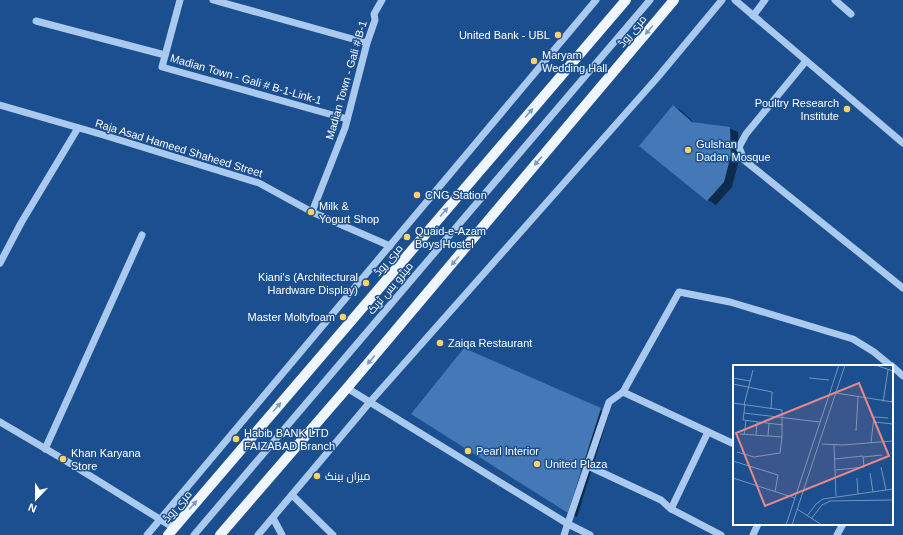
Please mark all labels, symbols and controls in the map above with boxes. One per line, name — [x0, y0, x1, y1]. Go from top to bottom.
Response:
street label: مری روڈ — [615, 13, 649, 50]
street label: Madian Town - Gali # B-1 — [323, 19, 369, 141]
one-way arrow — [645, 24, 654, 35]
place label: United Bank - UBL — [459, 29, 550, 41]
marker: United Bank - UBL — [553, 30, 563, 40]
place label: Maryam Wedding Hall — [542, 49, 607, 74]
street label: Madian Town - Gali # B-1-Link-1 — [169, 52, 323, 106]
marker: Maryam Wedding Hall — [529, 56, 539, 66]
place label: Poultry Research Institute — [755, 97, 839, 122]
marker: Poultry Research Institute — [842, 104, 852, 114]
one-way arrow — [524, 108, 533, 119]
street label: Raja Asad Hameed Shaheed Street — [94, 117, 264, 179]
place label: Gulshan Dadan Mosque — [696, 138, 771, 163]
marker: Gulshan Dadan Mosque — [683, 145, 693, 155]
one-way arrow — [534, 156, 543, 167]
place label: CNG Station — [425, 189, 487, 201]
marker: CNG Station — [412, 190, 422, 200]
place label: Milk & Yogurt Shop — [319, 200, 379, 225]
marker: Milk & Yogurt Shop — [306, 207, 316, 217]
one-way arrow — [439, 207, 449, 217]
place label: Quaid-e-Azam Boys Hostel — [415, 225, 486, 250]
marker: Quaid-e-Azam Boys Hostel — [402, 232, 412, 242]
street label: مری روڈ — [371, 242, 406, 279]
one-way arrow — [450, 255, 459, 266]
street label: میٹرو بس ٹریک — [365, 260, 416, 317]
place label: Kiani's (Architectural Hardware Display) — [258, 271, 358, 296]
marker: Kiani's (Architectural Hardware Display) — [361, 278, 371, 288]
place label: Master Moltyfoam — [248, 311, 335, 323]
marker: Master Moltyfoam — [338, 312, 348, 322]
place label: Zaiqa Restaurant — [448, 337, 532, 349]
marker: Zaiqa Restaurant — [435, 338, 445, 348]
one-way arrow — [366, 355, 375, 366]
inset map — [733, 365, 893, 525]
one-way arrow — [273, 401, 282, 412]
place label: Habib BANK LTD FAIZABAD Branch — [244, 427, 335, 452]
marker: Habib BANK LTD FAIZABAD Branch — [231, 434, 241, 444]
place label: Pearl Interior — [476, 445, 539, 457]
marker: Pearl Interior — [463, 446, 473, 456]
place label: Khan Karyana Store — [71, 447, 142, 472]
marker: Khan Karyana Store — [58, 454, 68, 464]
place label: United Plaza — [545, 458, 608, 470]
marker: United Plaza — [532, 459, 542, 469]
place label: میزان بینک — [325, 470, 370, 483]
marker: میزان بینک — [312, 471, 322, 481]
north arrow — [16, 479, 56, 519]
street label: مری روڈ — [160, 488, 195, 525]
one-way arrow — [188, 500, 197, 511]
text: N — [26, 501, 38, 515]

